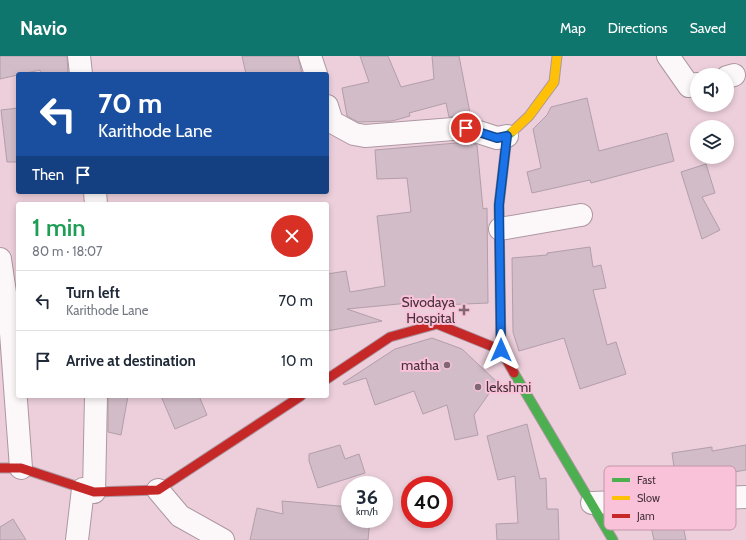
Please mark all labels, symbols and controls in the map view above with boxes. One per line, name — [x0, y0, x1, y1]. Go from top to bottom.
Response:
text: Navio — [20, 17, 67, 40]
text: Map — [560, 19, 586, 37]
text: Directions — [608, 19, 668, 37]
text: Saved — [690, 19, 726, 37]
map controls — [690, 68, 734, 164]
button: sound — [690, 68, 734, 112]
text: 70 m — [98, 86, 162, 120]
icon: left — [32, 88, 84, 140]
pin — [449, 111, 483, 145]
icon: arrive — [455, 117, 477, 139]
text: Karithode Lane — [98, 120, 212, 142]
button: layers — [690, 120, 734, 164]
icon: arrive — [72, 164, 94, 186]
text: Then — [32, 166, 64, 184]
text: 1 min — [32, 213, 86, 242]
button: close — [271, 215, 313, 257]
text: 80 m · 18:07 — [32, 243, 103, 259]
text: Turn left — [66, 284, 120, 302]
icon: left — [32, 290, 54, 312]
text: 70 m — [279, 292, 313, 310]
place label: Sivodaya Hospital — [402, 293, 456, 327]
text: Karithode Lane — [66, 302, 149, 318]
marker: Sivodaya Hospital — [458, 304, 470, 316]
position arrow — [480, 329, 522, 371]
icon: arrive — [32, 350, 54, 372]
text: Arrive at destination — [66, 352, 196, 370]
text: 10 m — [281, 352, 313, 370]
place label: matha — [401, 356, 439, 374]
marker: matha — [442, 360, 452, 370]
place label: lekshmi — [486, 378, 531, 396]
marker: lekshmi — [473, 382, 483, 392]
legend — [604, 466, 736, 530]
text: Fast — [637, 473, 656, 487]
speed limit sign: 40 — [401, 476, 453, 528]
text: 36 — [356, 485, 378, 509]
text: Slow — [637, 491, 660, 505]
text: km/h — [356, 505, 378, 518]
text: Jam — [636, 509, 655, 523]

